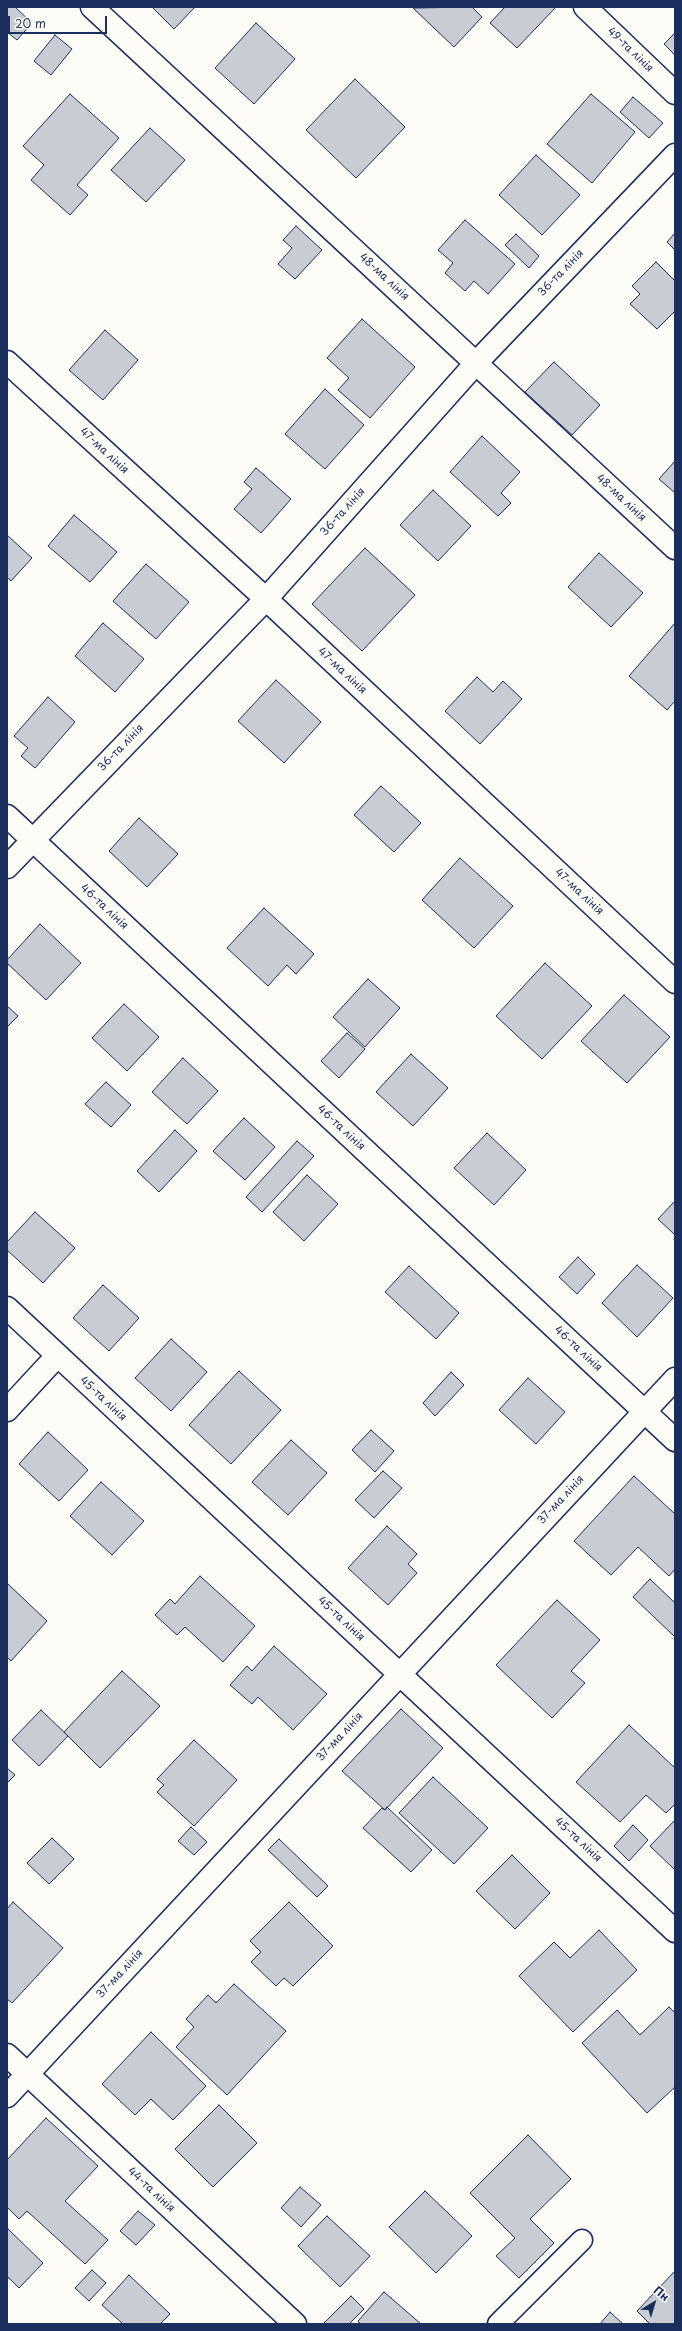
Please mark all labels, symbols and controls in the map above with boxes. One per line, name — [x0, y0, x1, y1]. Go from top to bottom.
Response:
scale bar — [10, 8, 109, 34]
text: 20 m — [15, 14, 46, 32]
street label: 49-та лінія — [604, 25, 656, 75]
street label: 36-та лінія — [535, 247, 587, 299]
street label: 48-ма лінія — [356, 251, 412, 303]
street label: 47-ма лінія — [77, 425, 131, 477]
street label: 48-ма лінія — [593, 472, 649, 524]
street label: 36-та лінія — [318, 485, 368, 539]
street label: 47-ма лінія — [315, 645, 369, 697]
street label: 36-та лінія — [95, 722, 147, 774]
street label: 47-ма лінія — [552, 866, 606, 918]
street label: 46-та лінія — [77, 882, 131, 932]
street label: 46-та лінія — [314, 1103, 368, 1153]
street label: 46-та лінія — [551, 1324, 605, 1374]
street label: 45-та лінія — [77, 1374, 129, 1424]
street label: 37-ма лінія — [535, 1473, 587, 1527]
street label: 45-та лінія — [315, 1594, 367, 1644]
street label: 37-ма лінія — [314, 1710, 366, 1764]
street label: 45-та лінія — [552, 1815, 604, 1865]
street label: 37-ма лінія — [94, 1947, 146, 2001]
street label: 44-та лінія — [125, 2165, 177, 2215]
text: Пн — [650, 2282, 673, 2305]
north arrow — [634, 2283, 674, 2323]

